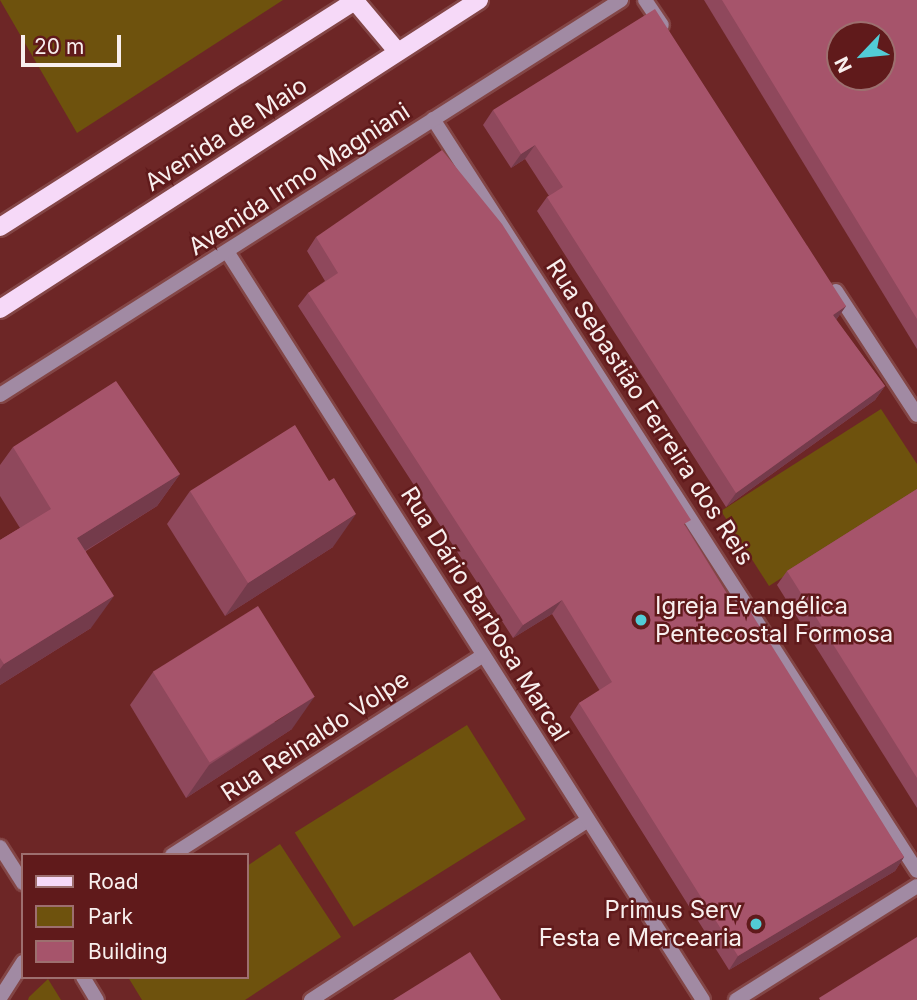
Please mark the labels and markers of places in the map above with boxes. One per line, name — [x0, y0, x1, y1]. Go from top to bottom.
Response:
place label: Igreja Evangélica Pentecostal Formosa — [655, 592, 893, 648]
marker: Igreja Evangélica Pentecostal Formosa — [633, 612, 649, 628]
place label: Primus Serv Festa e Mercearia — [539, 896, 742, 952]
marker: Primus Serv Festa e Mercearia — [748, 916, 764, 932]

